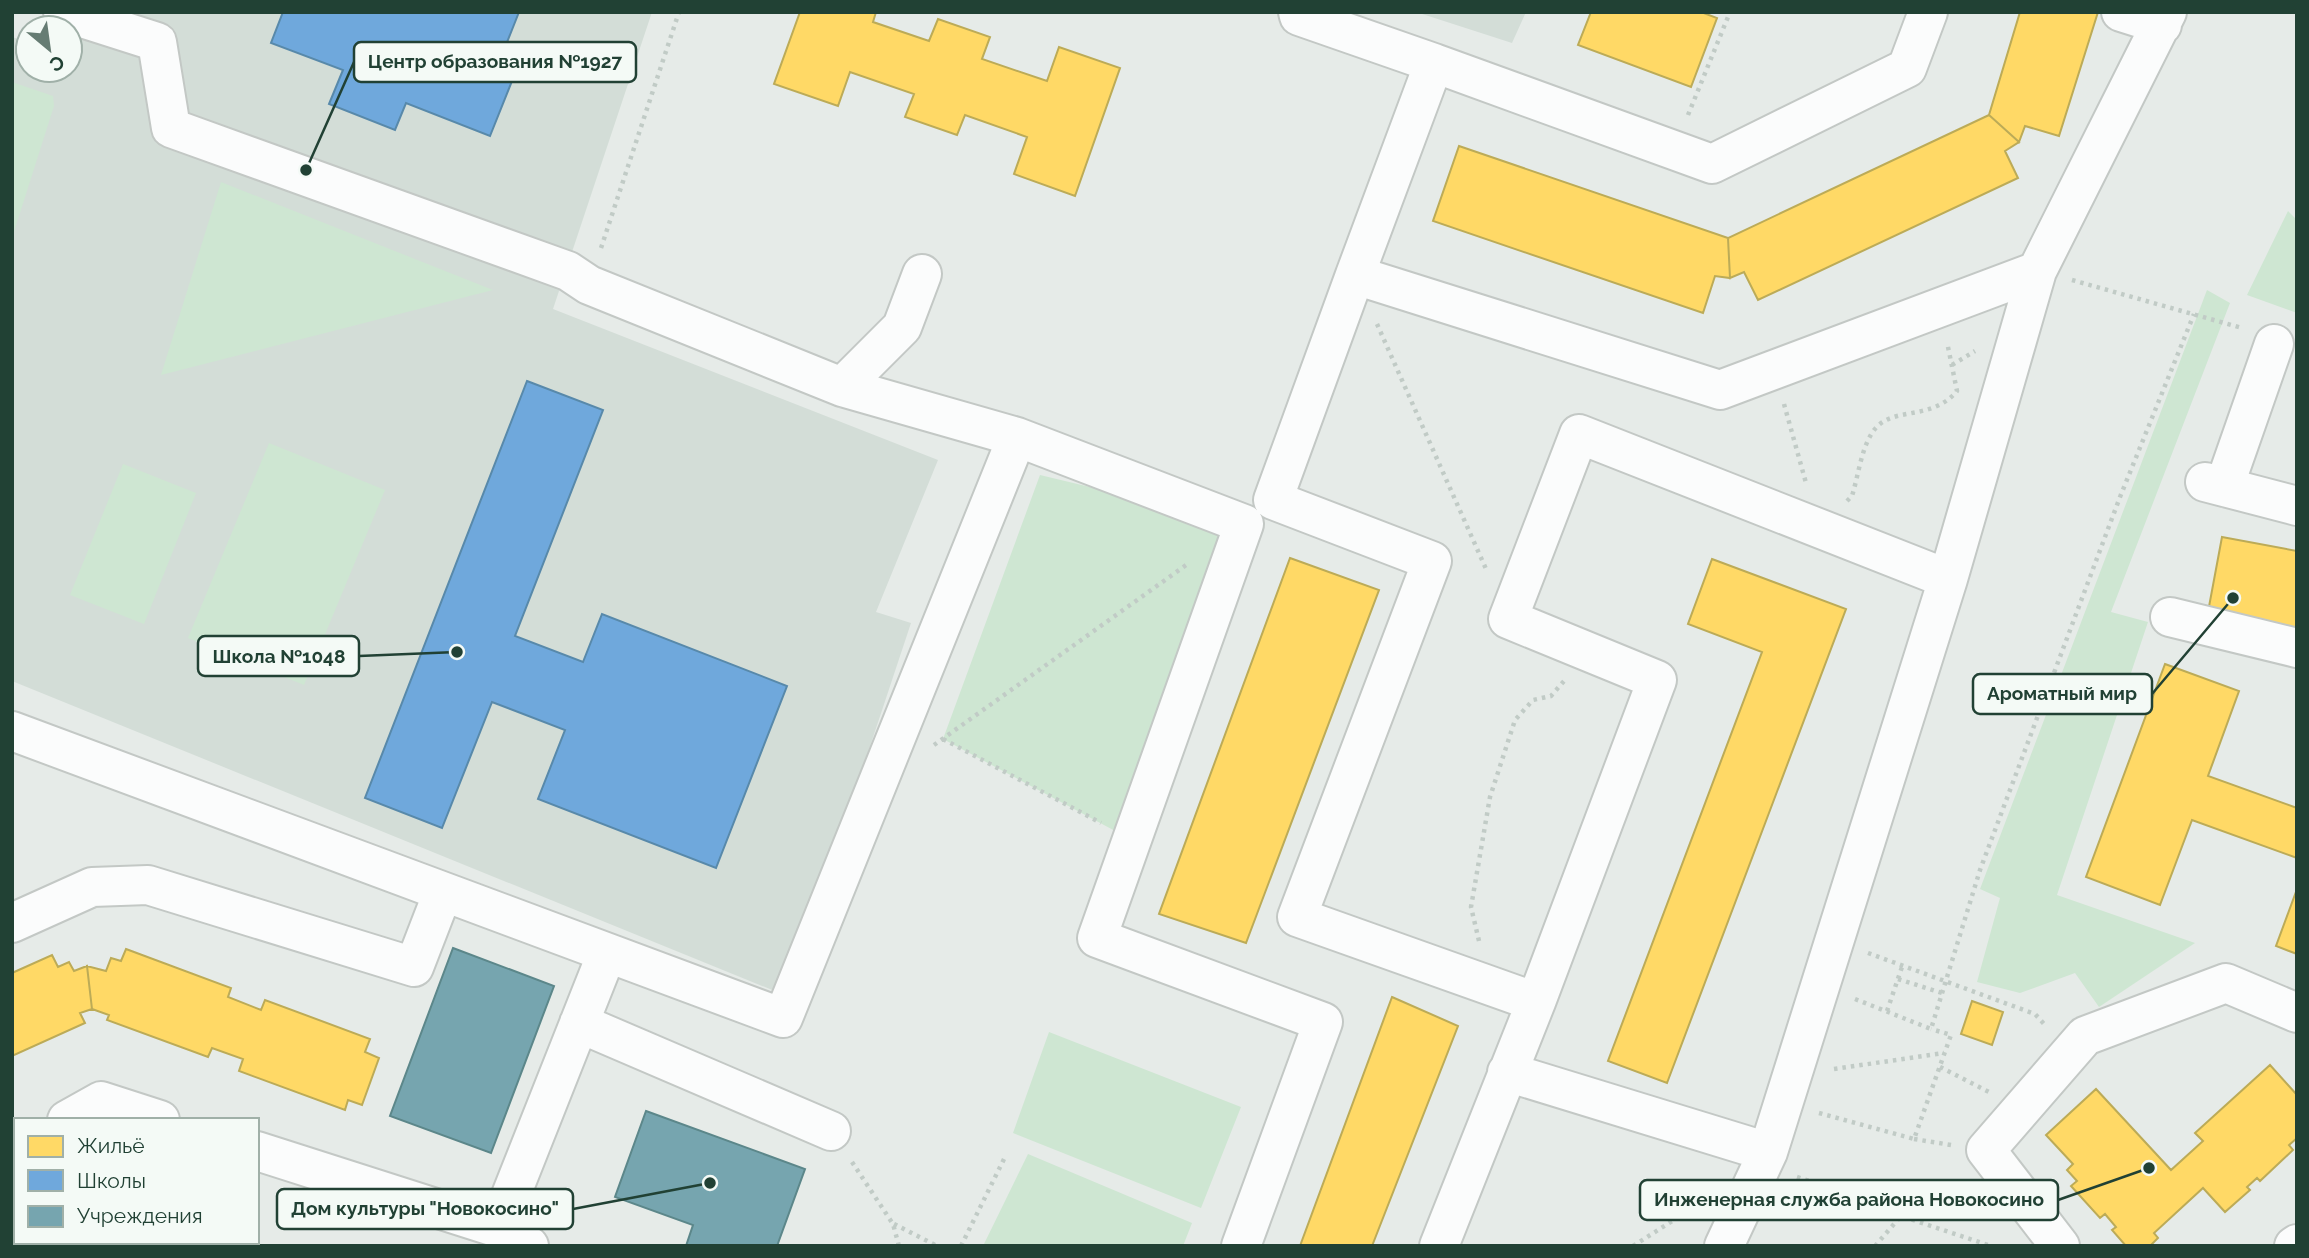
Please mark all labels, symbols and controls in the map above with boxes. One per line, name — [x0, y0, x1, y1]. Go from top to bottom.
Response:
north arrow — [14, 14, 84, 84]
callout: Центр образования №1927 — [354, 42, 636, 82]
text: Центр образования №1927 — [368, 50, 623, 72]
text: С — [46, 51, 68, 77]
callout: Школа №1048 — [198, 636, 359, 676]
text: Школа №1048 — [213, 645, 345, 667]
callout: Ароматный мир — [1973, 674, 2152, 714]
text: Ароматный мир — [1987, 682, 2137, 704]
legend — [14, 1118, 259, 1244]
text: Жильё — [77, 1133, 145, 1158]
text: Школы — [77, 1168, 146, 1193]
callout: Инженерная служба района Новокосино — [1640, 1180, 2058, 1220]
text: Инженерная служба района Новокосино — [1654, 1188, 2044, 1210]
callout: Дом культуры "Новокосино" — [277, 1189, 573, 1229]
text: Дом культуры "Новокосино" — [291, 1197, 559, 1219]
text: Учреждения — [77, 1203, 203, 1228]

